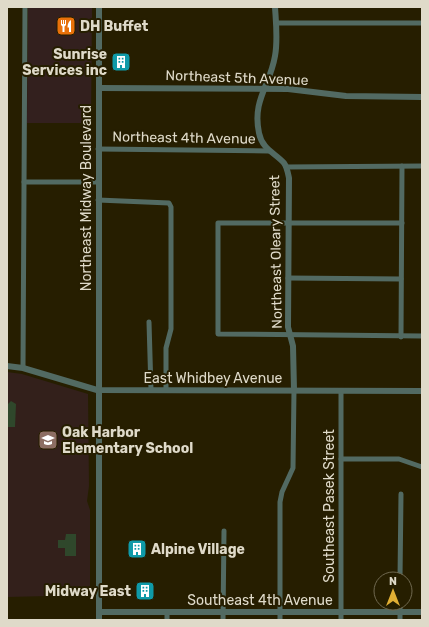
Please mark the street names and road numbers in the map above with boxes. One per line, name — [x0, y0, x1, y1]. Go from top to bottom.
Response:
street label: Northeast 5th Avenue — [165, 67, 309, 89]
street label: Northeast Midway Boulevard — [78, 105, 95, 291]
street label: Northeast 4th Avenue — [112, 128, 256, 148]
street label: Northeast Oleary Street — [266, 174, 286, 329]
street label: East Whidbey Avenue — [144, 370, 283, 387]
street label: Southeast Pasek Street — [321, 429, 338, 583]
street label: Southeast 4th Avenue — [187, 592, 333, 609]

